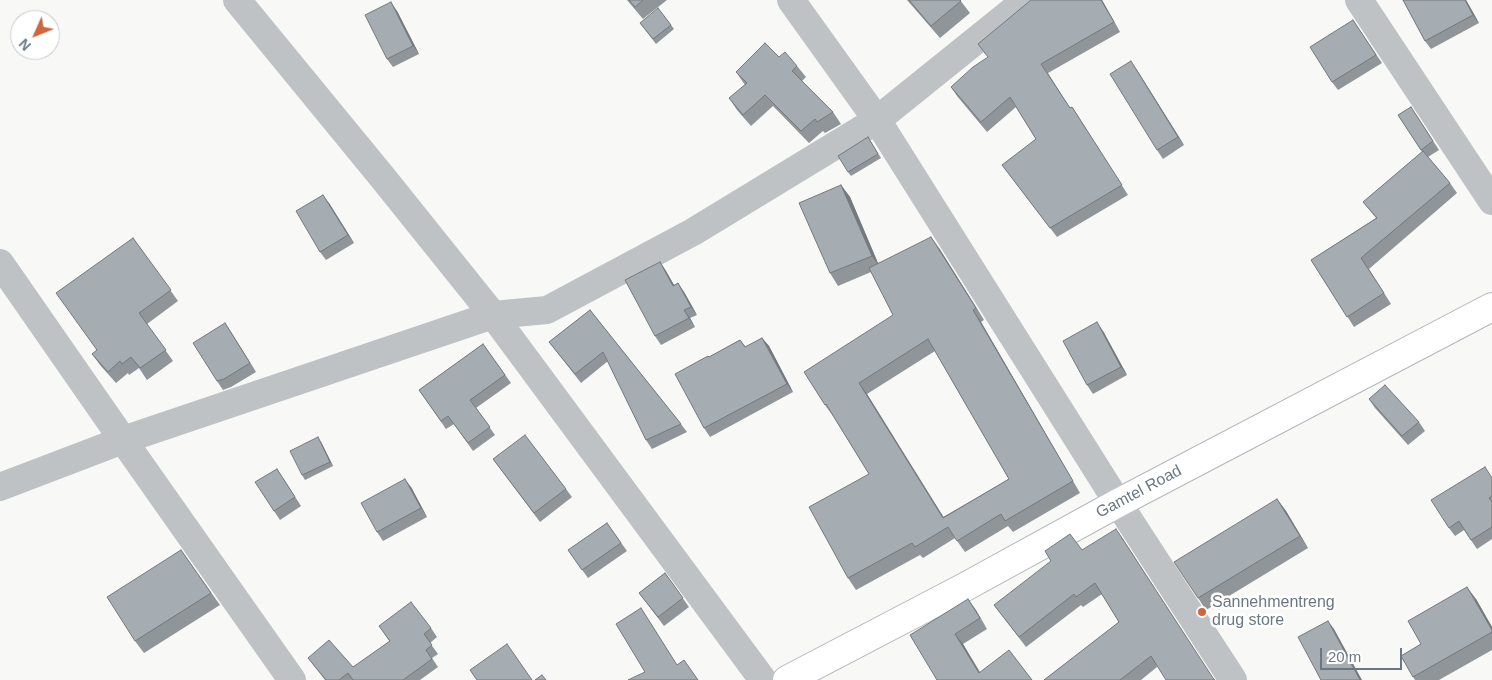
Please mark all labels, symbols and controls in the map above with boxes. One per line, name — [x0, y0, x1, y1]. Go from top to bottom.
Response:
north arrow — [10, 10, 60, 60]
text: N — [16, 36, 34, 54]
street label: Gamtel Road — [1093, 461, 1185, 523]
place label: Sannehmentreng drug store — [1212, 593, 1335, 631]
marker: Sannehmentreng drug store — [1196, 606, 1208, 618]
scale bar — [1322, 638, 1404, 670]
text: 20 m — [1328, 648, 1361, 665]

